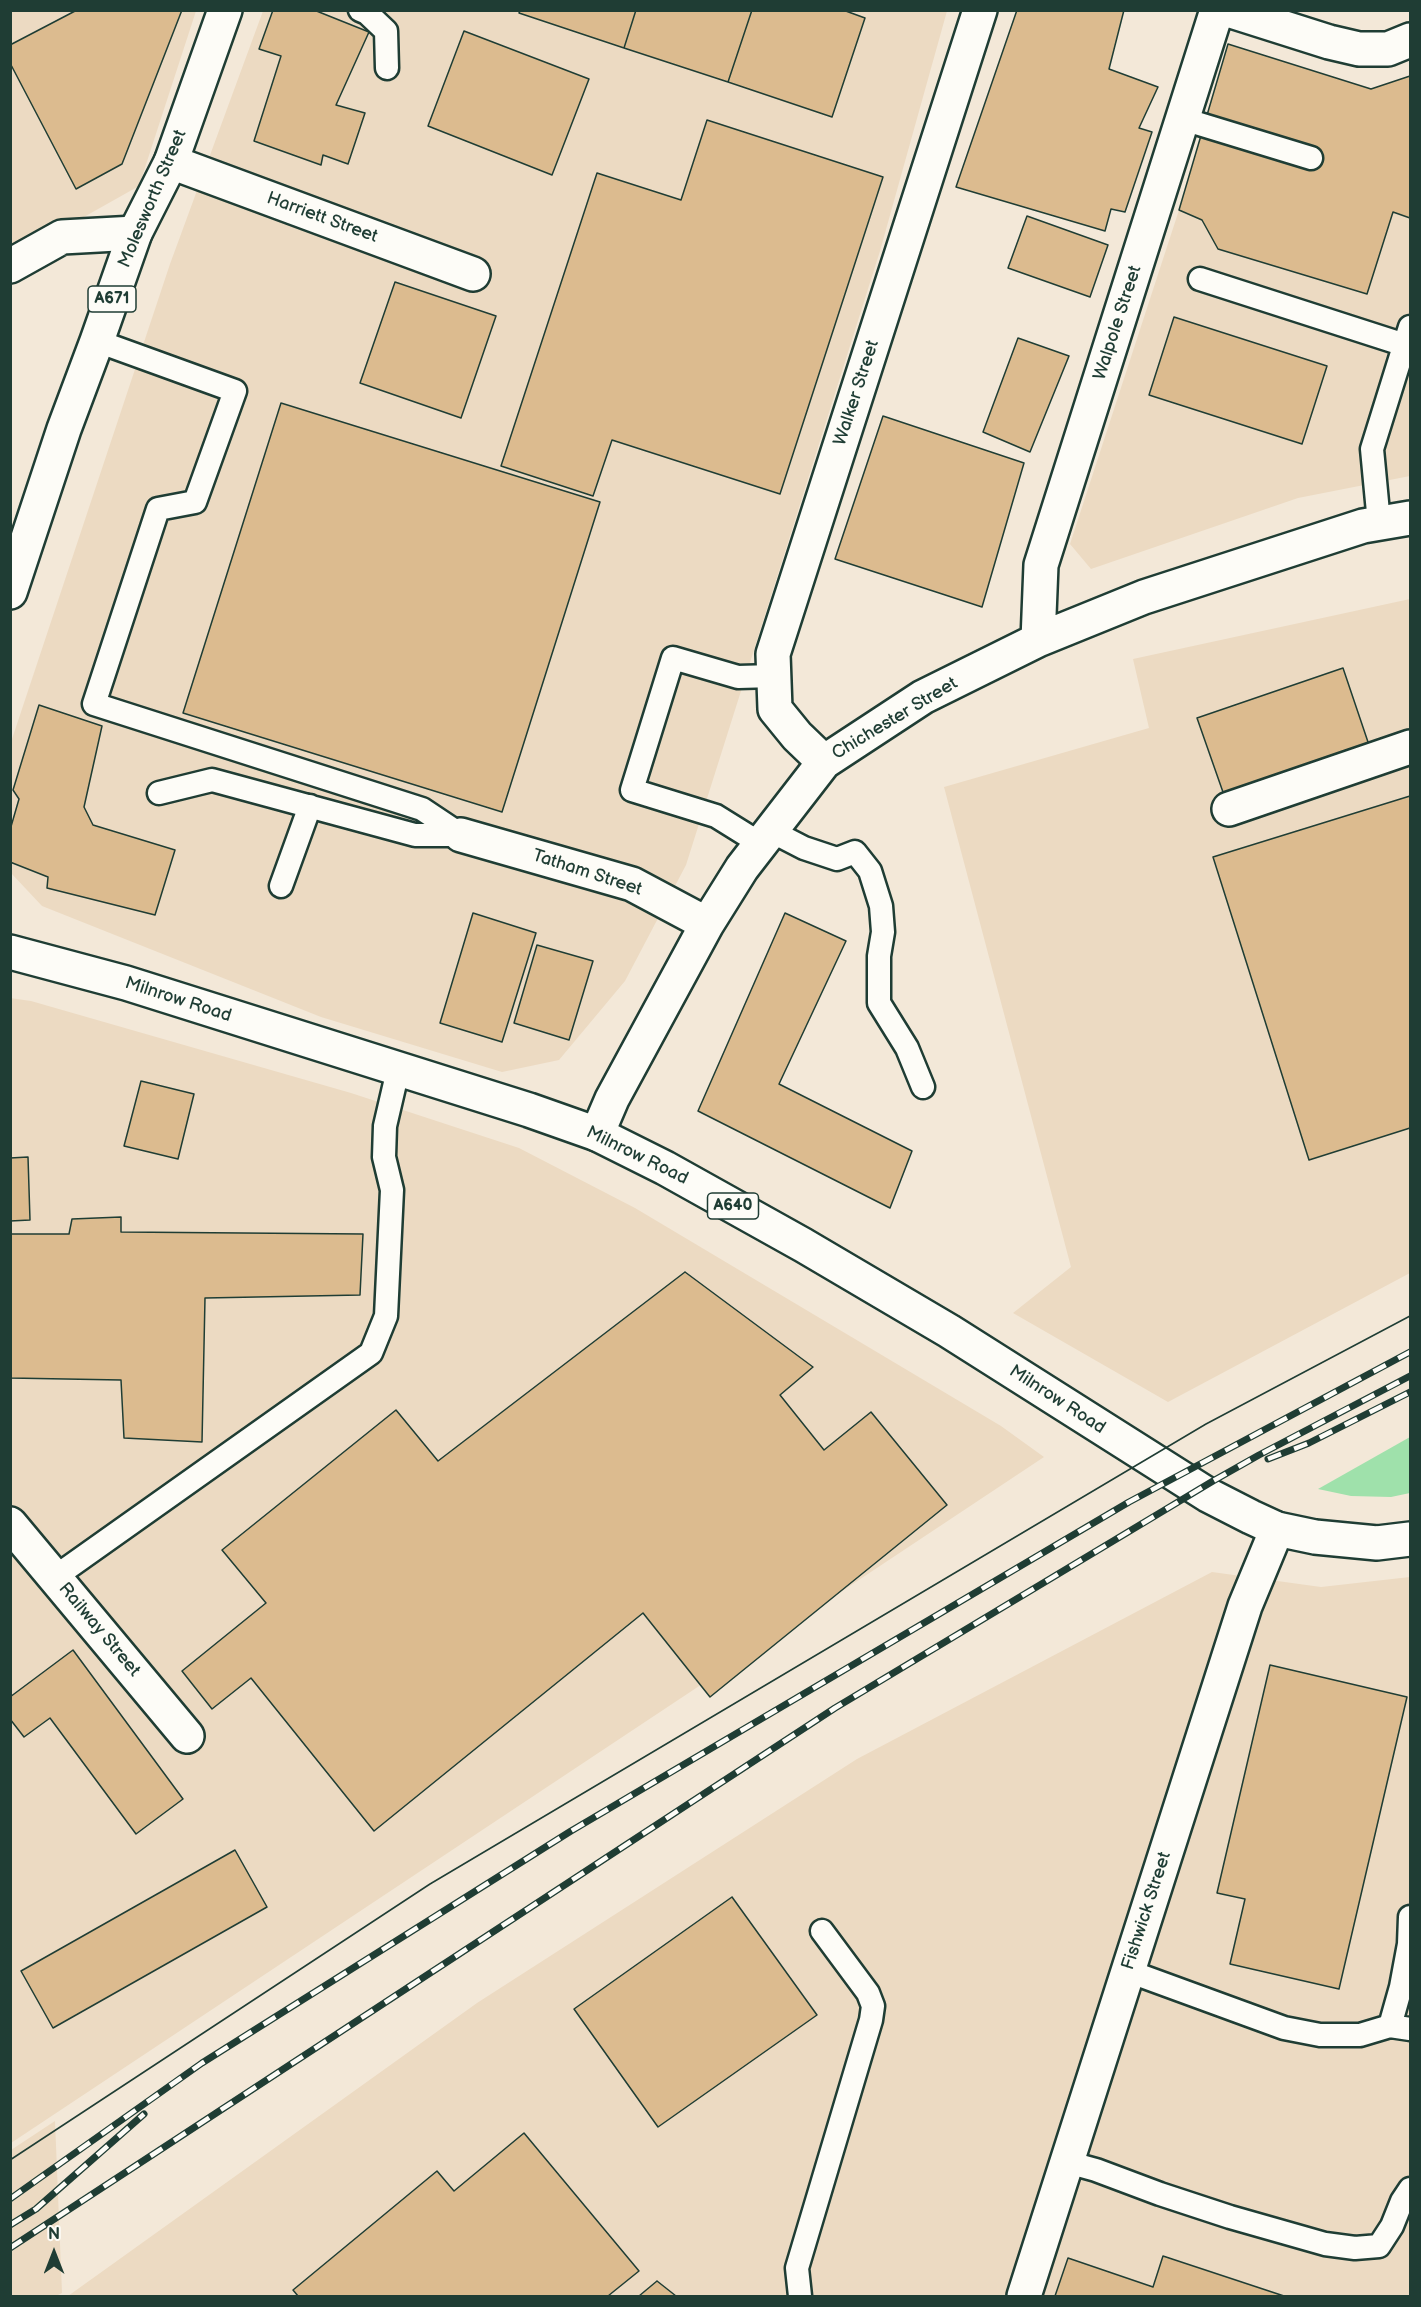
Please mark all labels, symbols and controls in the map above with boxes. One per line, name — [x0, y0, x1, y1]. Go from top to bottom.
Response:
street label: Molesworth Street — [114, 127, 192, 271]
street label: Harriett Street — [264, 188, 380, 248]
street label: Walpole Street — [1089, 263, 1147, 383]
road number: A671 — [88, 286, 136, 312]
street label: Walker Street — [830, 338, 884, 448]
street label: Chichester Street — [828, 673, 962, 765]
street label: Tatham Street — [529, 845, 645, 901]
street label: Milnrow Road — [122, 973, 234, 1027]
street label: Milnrow Road — [583, 1122, 691, 1190]
road number: A640 — [708, 1193, 758, 1219]
street label: Milnrow Road — [1005, 1361, 1109, 1439]
street label: Railway Street — [54, 1579, 144, 1681]
street label: Fishwick Street — [1118, 1849, 1176, 1973]
north arrow — [24, 2223, 84, 2283]
text: N — [48, 2225, 60, 2244]

